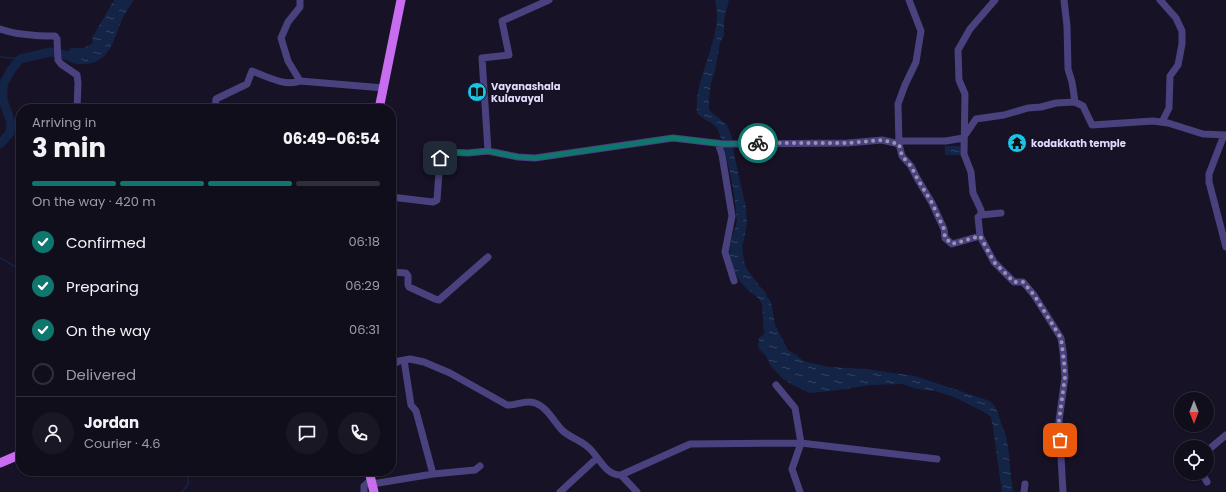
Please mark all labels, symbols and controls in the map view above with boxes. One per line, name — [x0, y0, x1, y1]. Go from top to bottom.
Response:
place label: Vayanashala Kulavayal — [491, 79, 561, 106]
library icon: Vayanashala Kulavayal — [466, 81, 488, 103]
text: Arriving in — [32, 113, 96, 132]
courier — [738, 123, 778, 163]
text: 06:49–06:54 — [283, 128, 380, 149]
text: 3 min — [32, 130, 106, 166]
icon: bike — [747, 132, 769, 154]
temple icon: kodakkath temple — [1006, 132, 1028, 154]
place label: kodakkath temple — [1031, 136, 1126, 151]
pin — [423, 141, 457, 175]
icon: home — [429, 147, 451, 169]
text: On the way · 420 m — [32, 192, 156, 211]
icon: check — [32, 231, 54, 253]
text: Confirmed — [66, 232, 146, 253]
text: 06:18 — [348, 232, 380, 251]
icon: check — [32, 275, 54, 297]
text: Preparing — [66, 276, 139, 297]
text: 06:29 — [345, 276, 380, 295]
icon: check — [32, 319, 54, 341]
text: On the way — [66, 320, 151, 341]
text: 06:31 — [349, 320, 380, 339]
text: Delivered — [66, 364, 136, 385]
north arrow — [1174, 392, 1214, 432]
map controls — [1174, 392, 1214, 480]
button: person — [32, 412, 74, 454]
text: Jordan — [84, 412, 139, 433]
button: chat — [286, 412, 328, 454]
button: phone — [338, 412, 380, 454]
pin — [1043, 423, 1077, 457]
icon: bag — [1049, 429, 1071, 451]
text: Courier · 4.6 — [84, 434, 161, 453]
button: locate — [1174, 440, 1214, 480]

